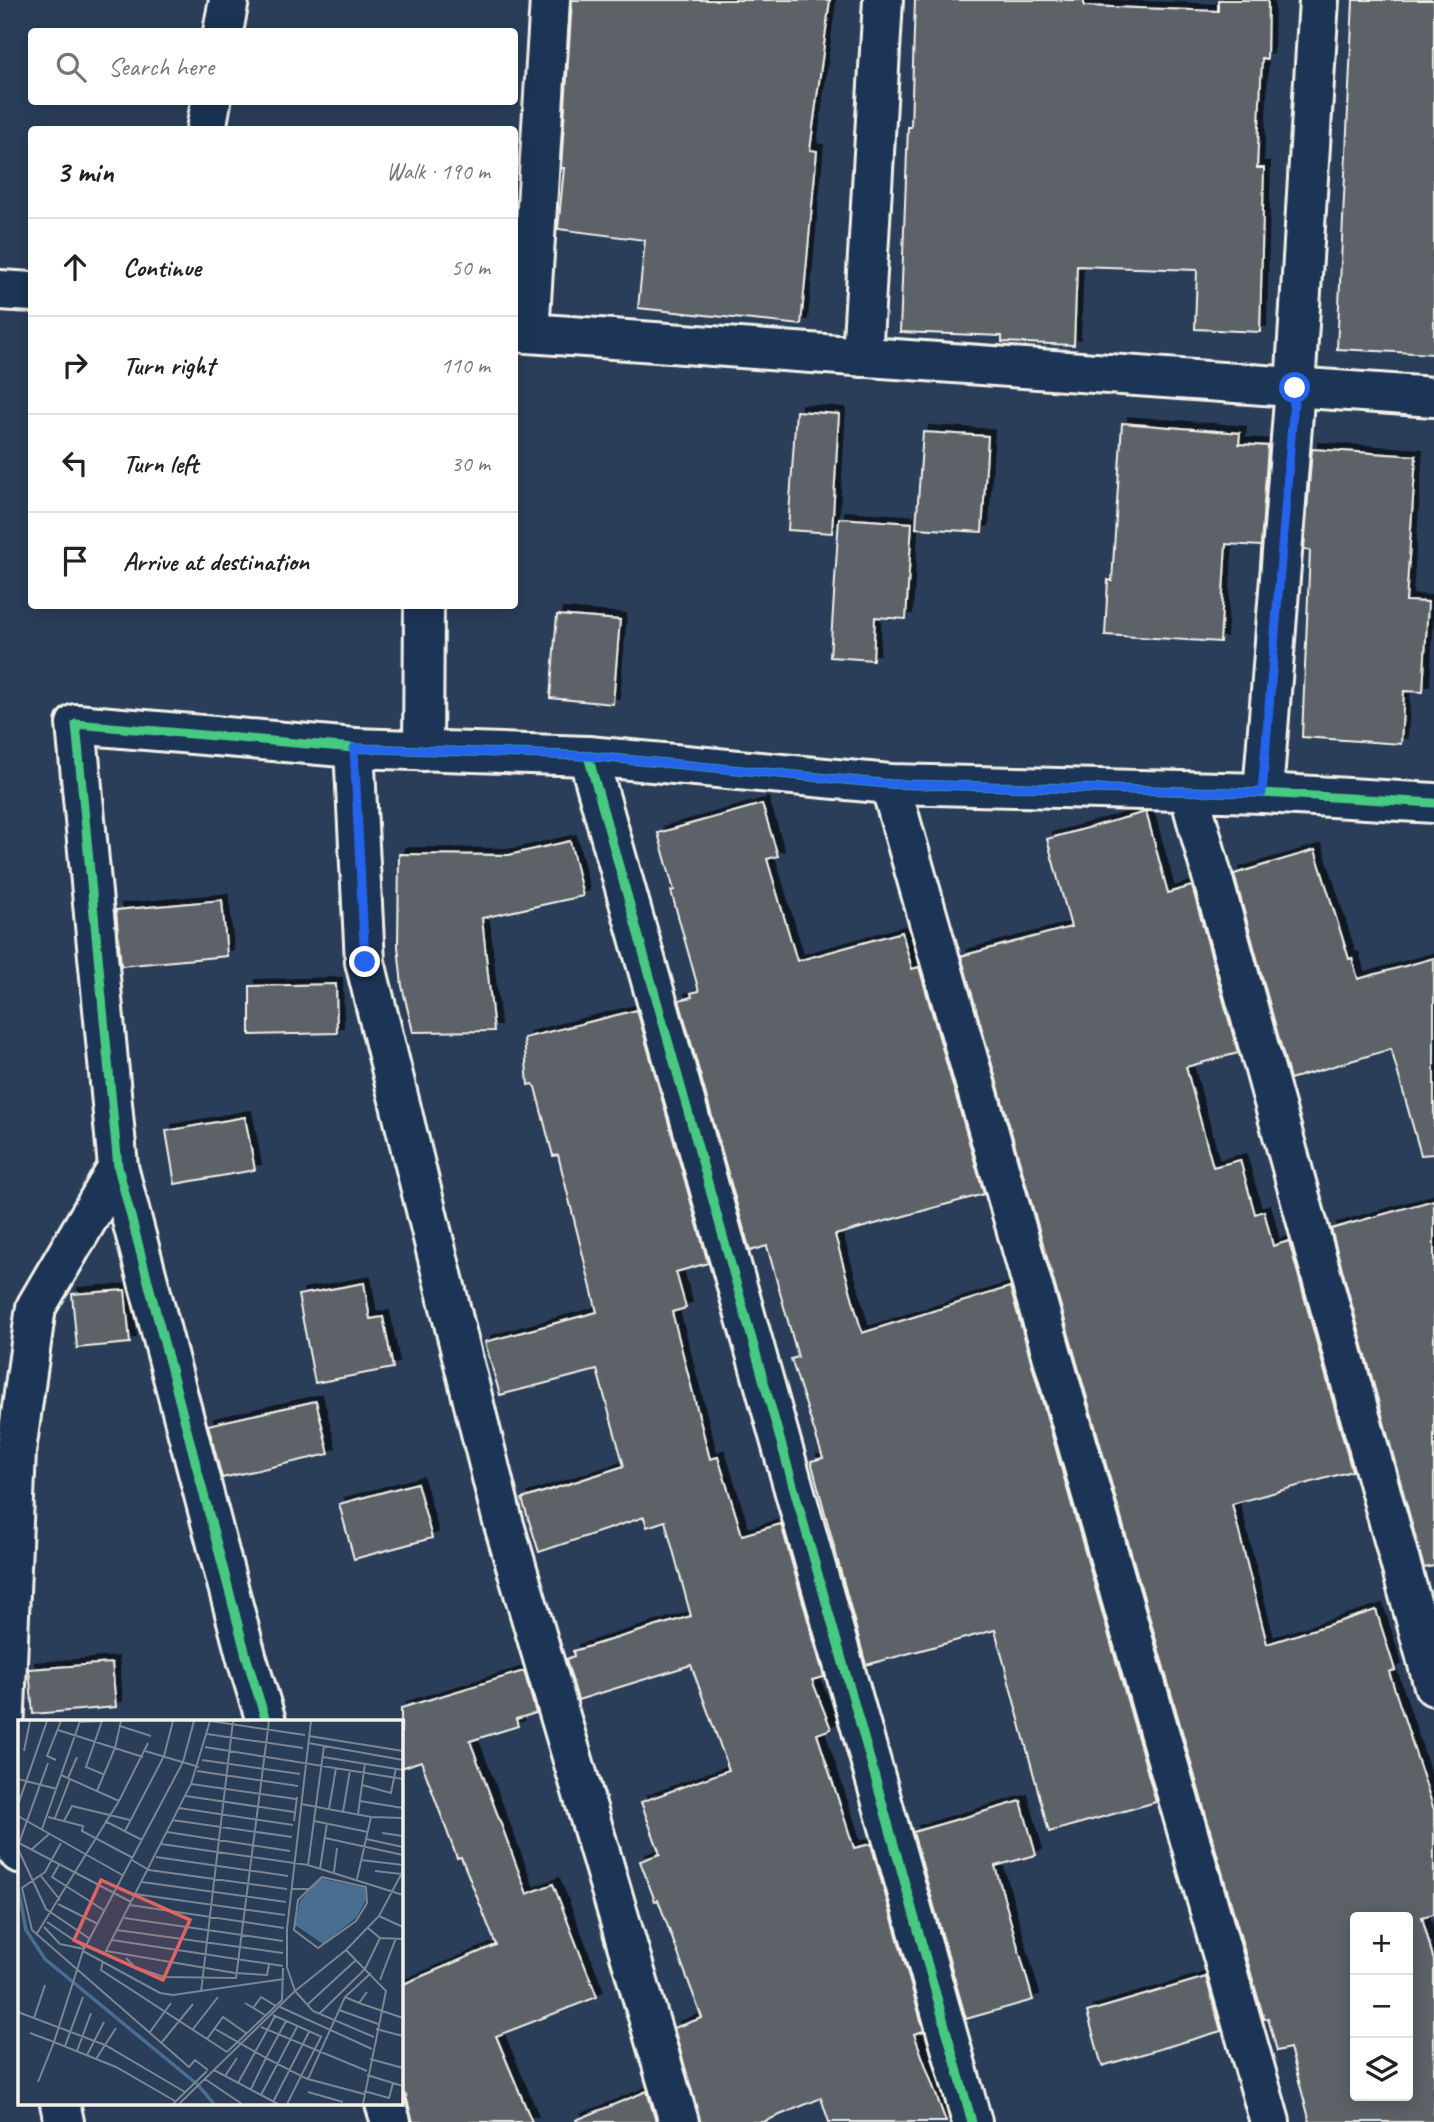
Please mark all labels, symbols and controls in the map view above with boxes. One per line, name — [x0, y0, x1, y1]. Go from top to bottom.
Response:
search box — [28, 28, 518, 105]
icon: search — [52, 48, 90, 86]
text: Search here — [108, 50, 214, 83]
text: 3 min — [56, 153, 113, 191]
text: Walk · 190 m — [386, 157, 490, 186]
icon: ahead — [56, 248, 94, 286]
text: Continue — [123, 251, 201, 284]
text: 50 m — [451, 253, 490, 282]
icon: right — [56, 346, 94, 384]
text: Turn right — [123, 349, 214, 382]
text: 110 m — [441, 351, 490, 380]
route start — [1279, 372, 1310, 403]
icon: left — [56, 444, 94, 482]
text: Turn left — [123, 447, 198, 480]
text: 30 m — [451, 449, 490, 478]
icon: arrive — [56, 542, 94, 580]
text: Arrive at destination — [123, 545, 309, 578]
route end — [349, 946, 380, 977]
inset map — [18, 1720, 402, 2104]
map controls — [1350, 1912, 1413, 2101]
button: + — [1350, 1912, 1413, 1975]
button: − — [1350, 1975, 1413, 2038]
button: layers — [1350, 2038, 1413, 2101]

